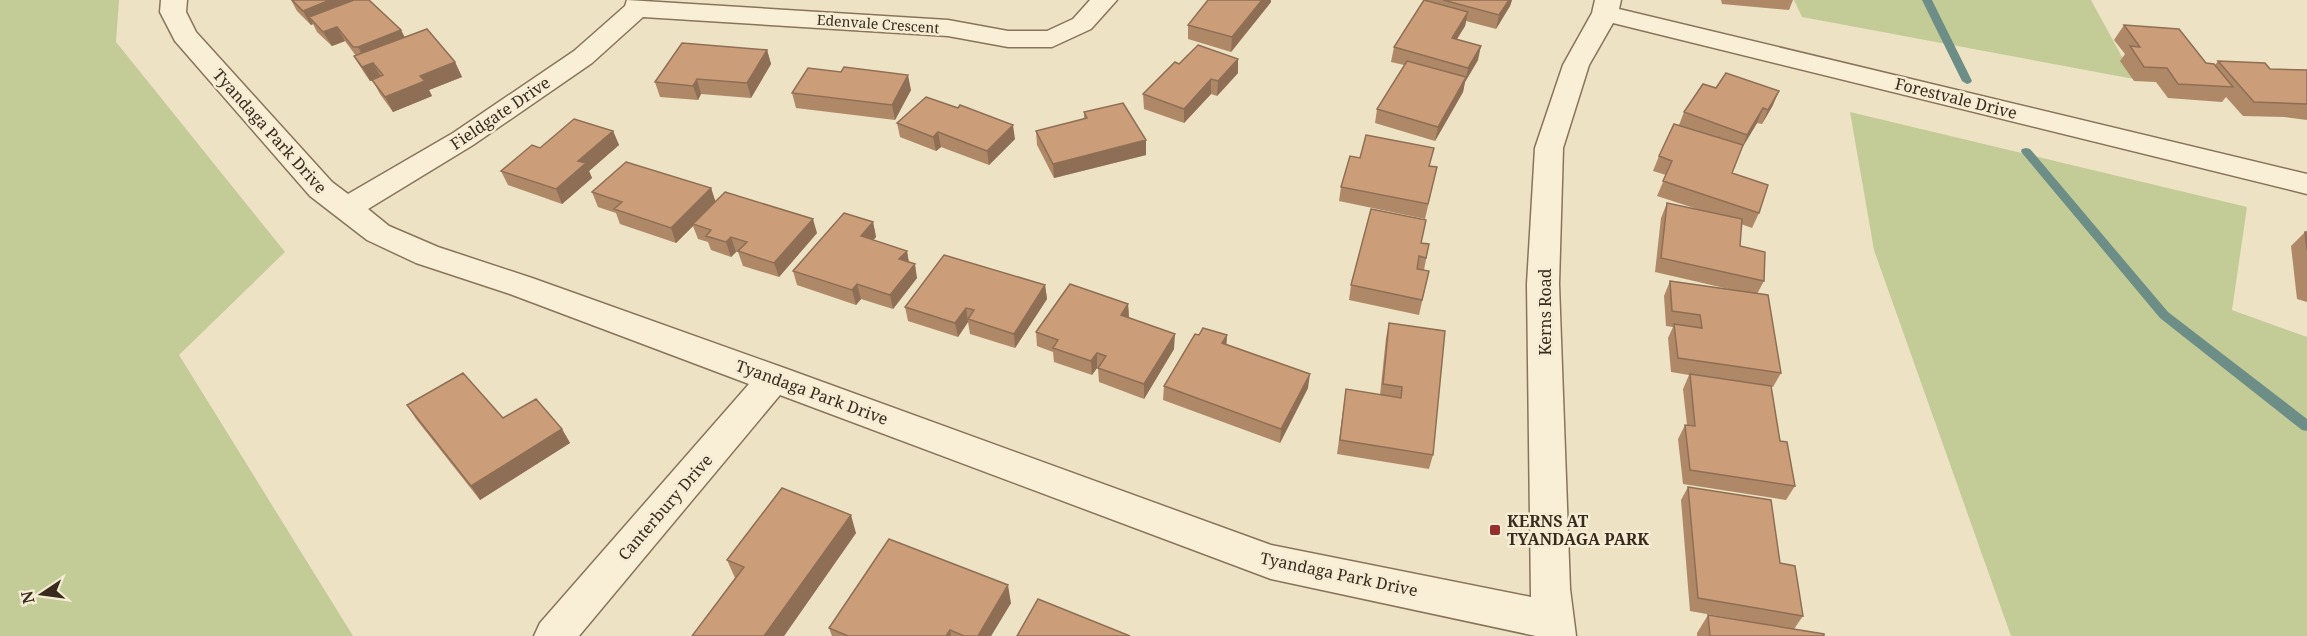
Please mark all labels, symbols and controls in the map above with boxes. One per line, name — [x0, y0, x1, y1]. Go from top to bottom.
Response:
street label: Edenvale Crescent — [816, 10, 940, 37]
street label: Tyandaga Park Drive — [208, 64, 332, 198]
street label: Fieldgate Drive — [446, 71, 554, 155]
street label: Forestvale Drive — [1893, 72, 2019, 124]
street label: Kerns Road — [1534, 268, 1556, 356]
street label: Tyandaga Park Drive — [733, 354, 891, 430]
street label: Canterbury Drive — [613, 449, 717, 565]
place label: KERNS AT TYANDAGA PARK — [1507, 510, 1649, 550]
marker: KERNS AT TYANDAGA PARK — [1488, 523, 1502, 537]
street label: Tyandaga Park Drive — [1258, 547, 1420, 601]
north arrow — [12, 564, 72, 624]
text: N — [15, 588, 40, 606]

